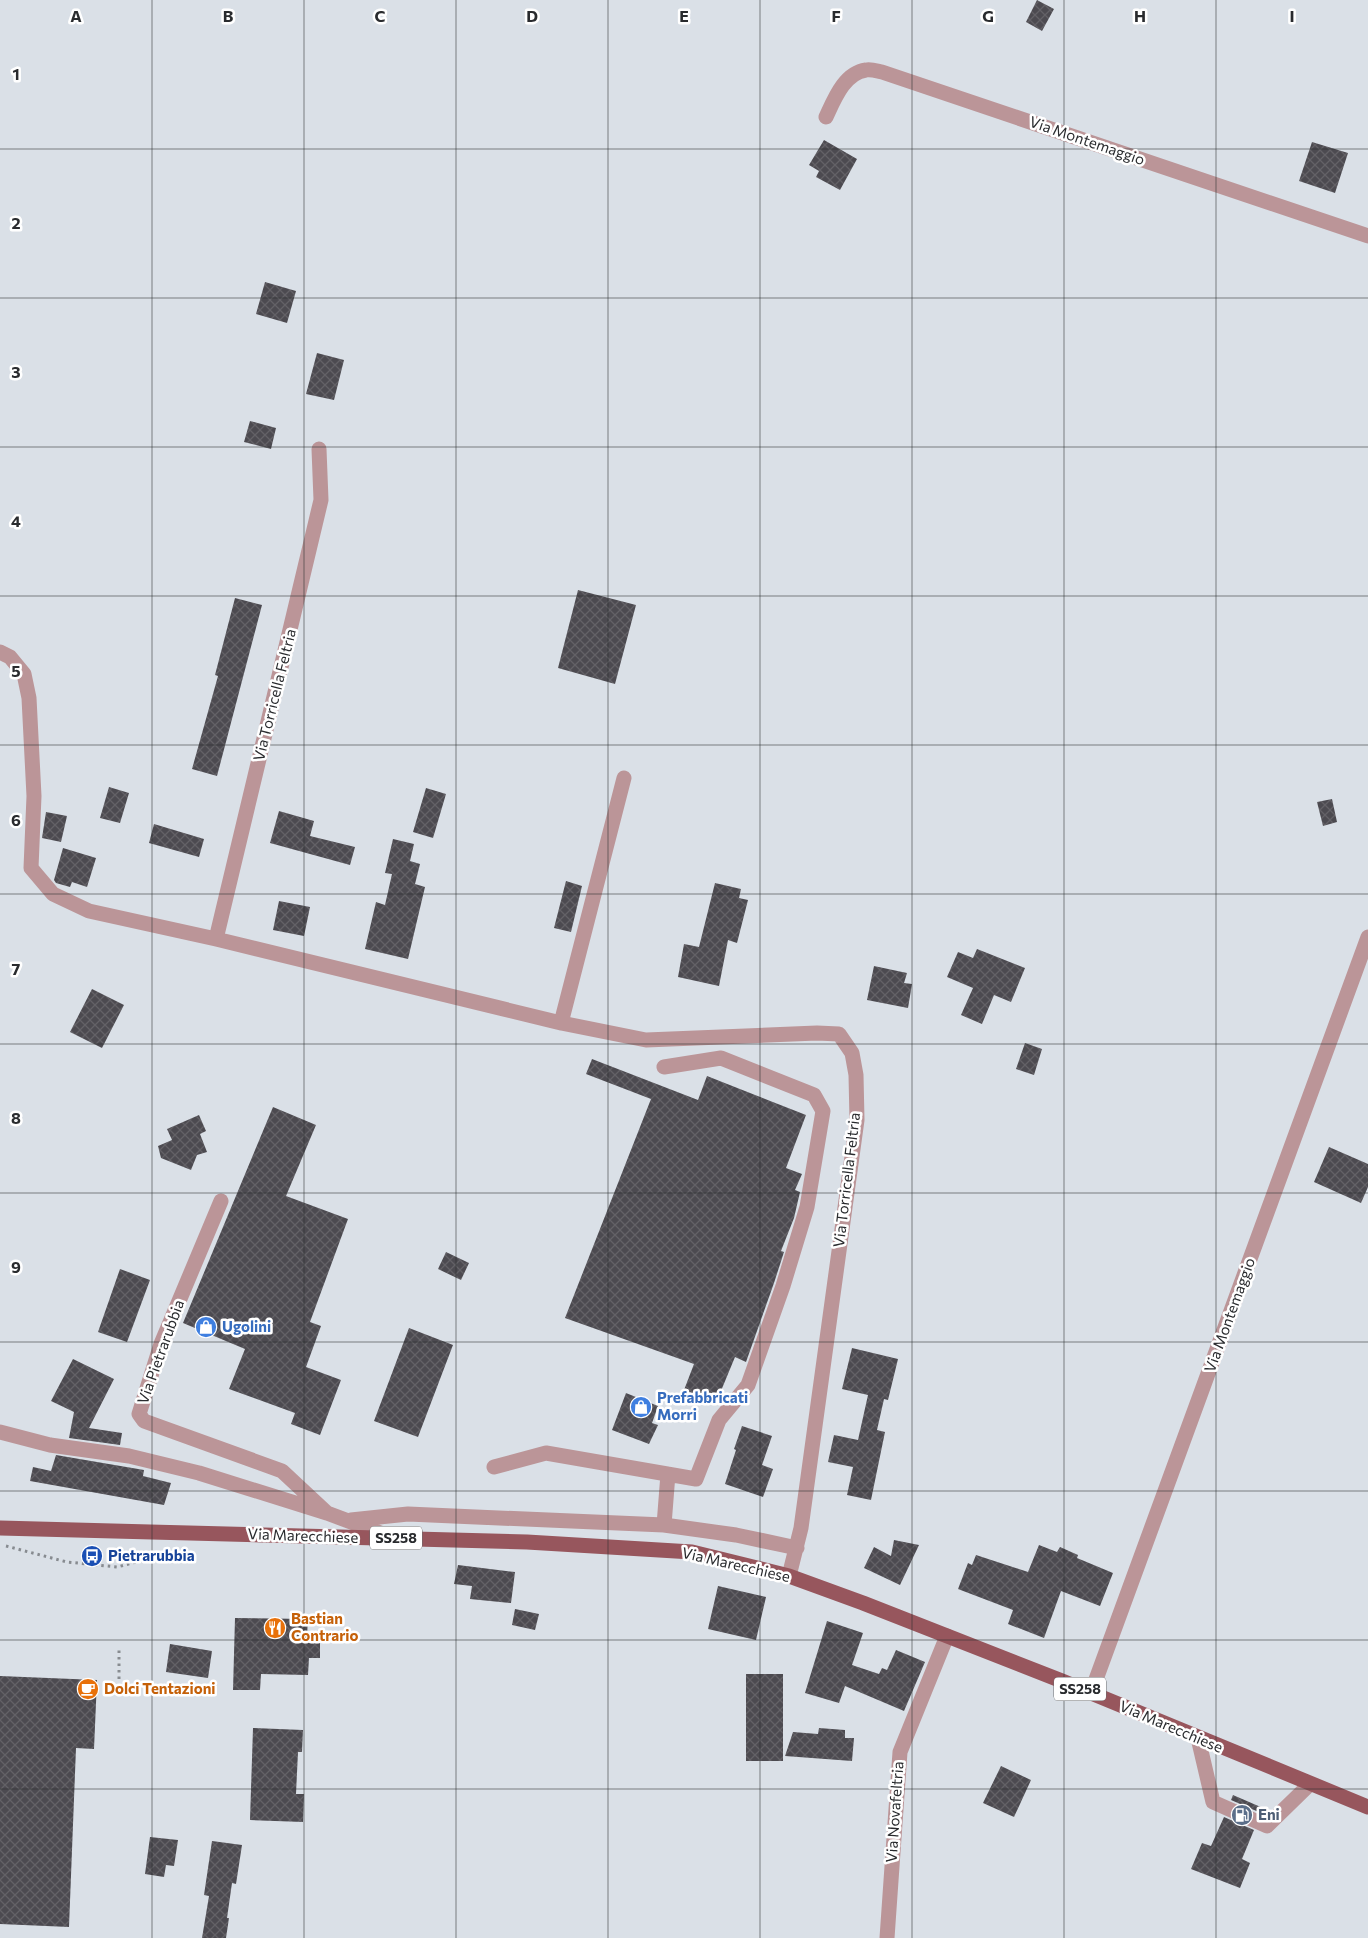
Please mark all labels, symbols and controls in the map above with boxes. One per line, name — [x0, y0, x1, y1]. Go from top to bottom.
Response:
text: A — [70, 6, 82, 25]
text: B — [223, 6, 234, 25]
text: C — [375, 6, 386, 25]
text: D — [526, 6, 538, 25]
text: E — [679, 6, 689, 25]
text: F — [831, 6, 841, 25]
text: G — [982, 6, 994, 25]
text: H — [1134, 6, 1146, 25]
text: I — [1289, 6, 1295, 25]
text: 1 — [12, 64, 20, 83]
street label: Via Montemaggio — [1027, 112, 1147, 168]
text: 2 — [11, 213, 21, 232]
text: 3 — [11, 362, 21, 381]
text: 4 — [11, 511, 21, 530]
street label: Via Torricella Feltria — [249, 627, 299, 763]
text: 5 — [11, 661, 21, 680]
text: 6 — [11, 810, 21, 829]
text: 7 — [12, 959, 21, 978]
text: 8 — [11, 1108, 21, 1127]
street label: Via Torricella Feltria — [829, 1111, 863, 1248]
street label: Via Montemaggio — [1200, 1255, 1258, 1374]
text: 9 — [11, 1257, 21, 1276]
street label: Via Pietrarubbia — [133, 1297, 187, 1406]
shop icon: Ugolini — [194, 1315, 218, 1339]
place label: Ugolini — [222, 1317, 271, 1335]
place label: Prefabbricati Morri — [657, 1388, 748, 1423]
shop icon: Prefabbricati Morri — [629, 1395, 653, 1419]
street label: Via Marecchiese — [247, 1524, 359, 1546]
road number: SS258 — [370, 1526, 422, 1550]
street label: Via Marecchiese — [680, 1543, 792, 1585]
bus stop icon: Pietrarubbia — [80, 1544, 104, 1568]
place label: Pietrarubbia — [108, 1546, 195, 1564]
place label: Bastian Contrario — [291, 1609, 359, 1644]
restaurant icon: Bastian Contrario — [263, 1616, 287, 1640]
cafe icon: Dolci Tentazioni — [76, 1677, 100, 1701]
road number: SS258 — [1054, 1678, 1106, 1700]
place label: Dolci Tentazioni — [104, 1679, 215, 1697]
street label: Via Marecchiese — [1117, 1696, 1226, 1756]
street label: Via Novafeltria — [881, 1761, 907, 1863]
fuel station icon: Eni — [1230, 1803, 1254, 1827]
place label: Eni — [1258, 1805, 1280, 1823]

